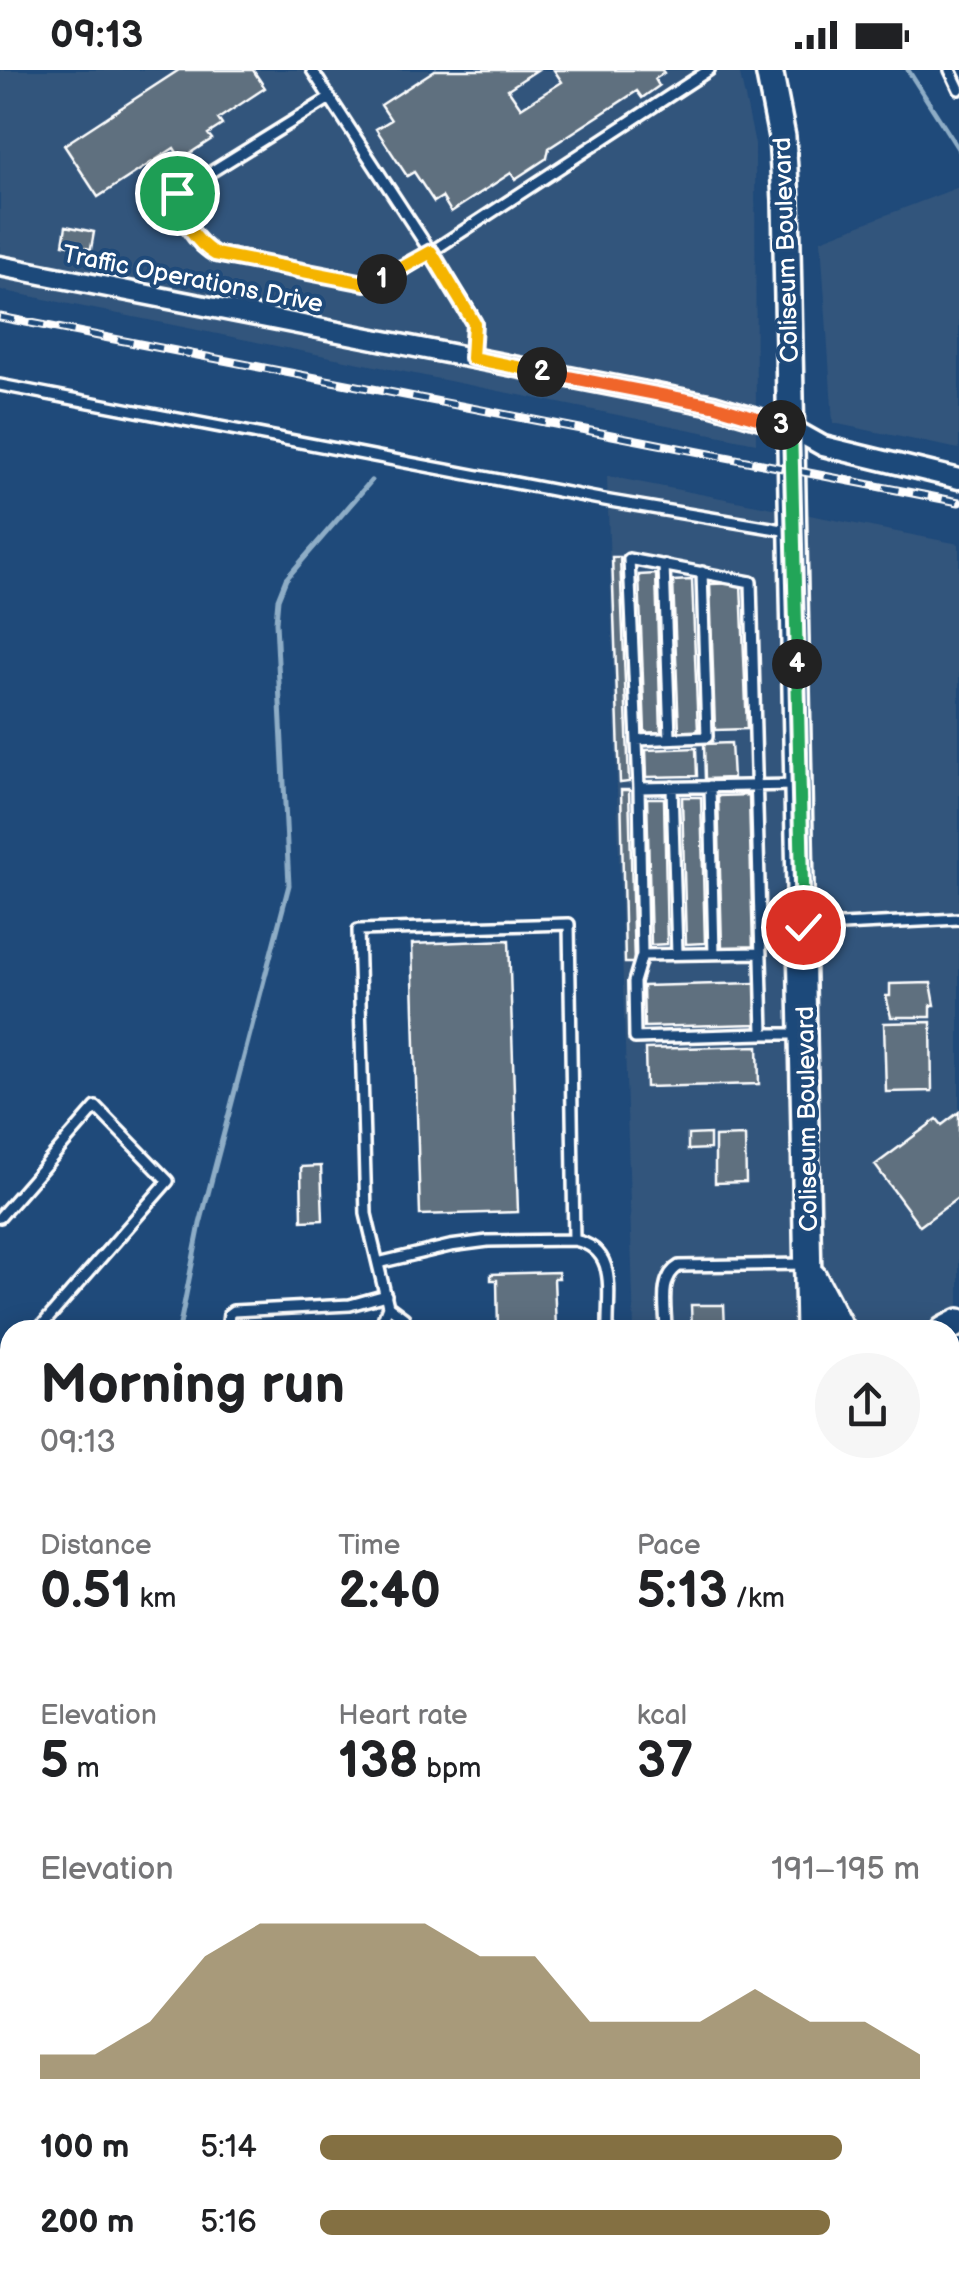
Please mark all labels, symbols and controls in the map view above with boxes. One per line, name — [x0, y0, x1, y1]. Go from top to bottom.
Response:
text: 09:13 — [50, 13, 143, 58]
street label: Coliseum Boulevard — [767, 137, 806, 363]
pin — [135, 151, 220, 236]
icon: arrive — [150, 166, 205, 221]
street label: Traffic Operations Drive — [60, 239, 326, 320]
pin: 1 — [357, 254, 407, 304]
text: 1 — [376, 262, 388, 295]
pin: 2 — [517, 347, 567, 397]
text: 2 — [534, 355, 550, 388]
pin: 3 — [756, 400, 806, 450]
text: 3 — [773, 408, 789, 441]
pin: 4 — [772, 639, 822, 689]
text: 4 — [789, 647, 805, 680]
pin — [761, 885, 846, 970]
icon: check — [776, 900, 831, 955]
street label: Coliseum Boulevard — [790, 1006, 825, 1232]
text: Morning run — [40, 1352, 345, 1419]
button: share — [815, 1353, 920, 1458]
text: 09:13 — [40, 1423, 116, 1462]
text: Distance — [40, 1529, 152, 1562]
text: Time — [338, 1529, 400, 1562]
text: Pace — [637, 1529, 701, 1562]
text: 0.51 — [40, 1562, 132, 1622]
text: 2:40 — [338, 1562, 441, 1622]
text: 5:13 — [637, 1562, 728, 1622]
text: km — [132, 1582, 177, 1615]
text: /km — [728, 1582, 785, 1615]
text: Elevation — [40, 1699, 157, 1732]
text: Heart rate — [338, 1699, 468, 1732]
text: kcal — [637, 1699, 687, 1732]
text: 5 — [40, 1732, 69, 1792]
text: 138 — [338, 1732, 419, 1792]
text: 37 — [637, 1732, 693, 1792]
text: m — [69, 1752, 100, 1785]
text: bpm — [419, 1752, 481, 1785]
text: Elevation — [40, 1850, 173, 1889]
text: 191–195 m — [771, 1850, 920, 1889]
text: 100 m — [40, 2128, 129, 2167]
text: 5:14 — [200, 2128, 257, 2167]
text: 200 m — [40, 2203, 134, 2242]
text: 5:16 — [200, 2203, 257, 2242]

